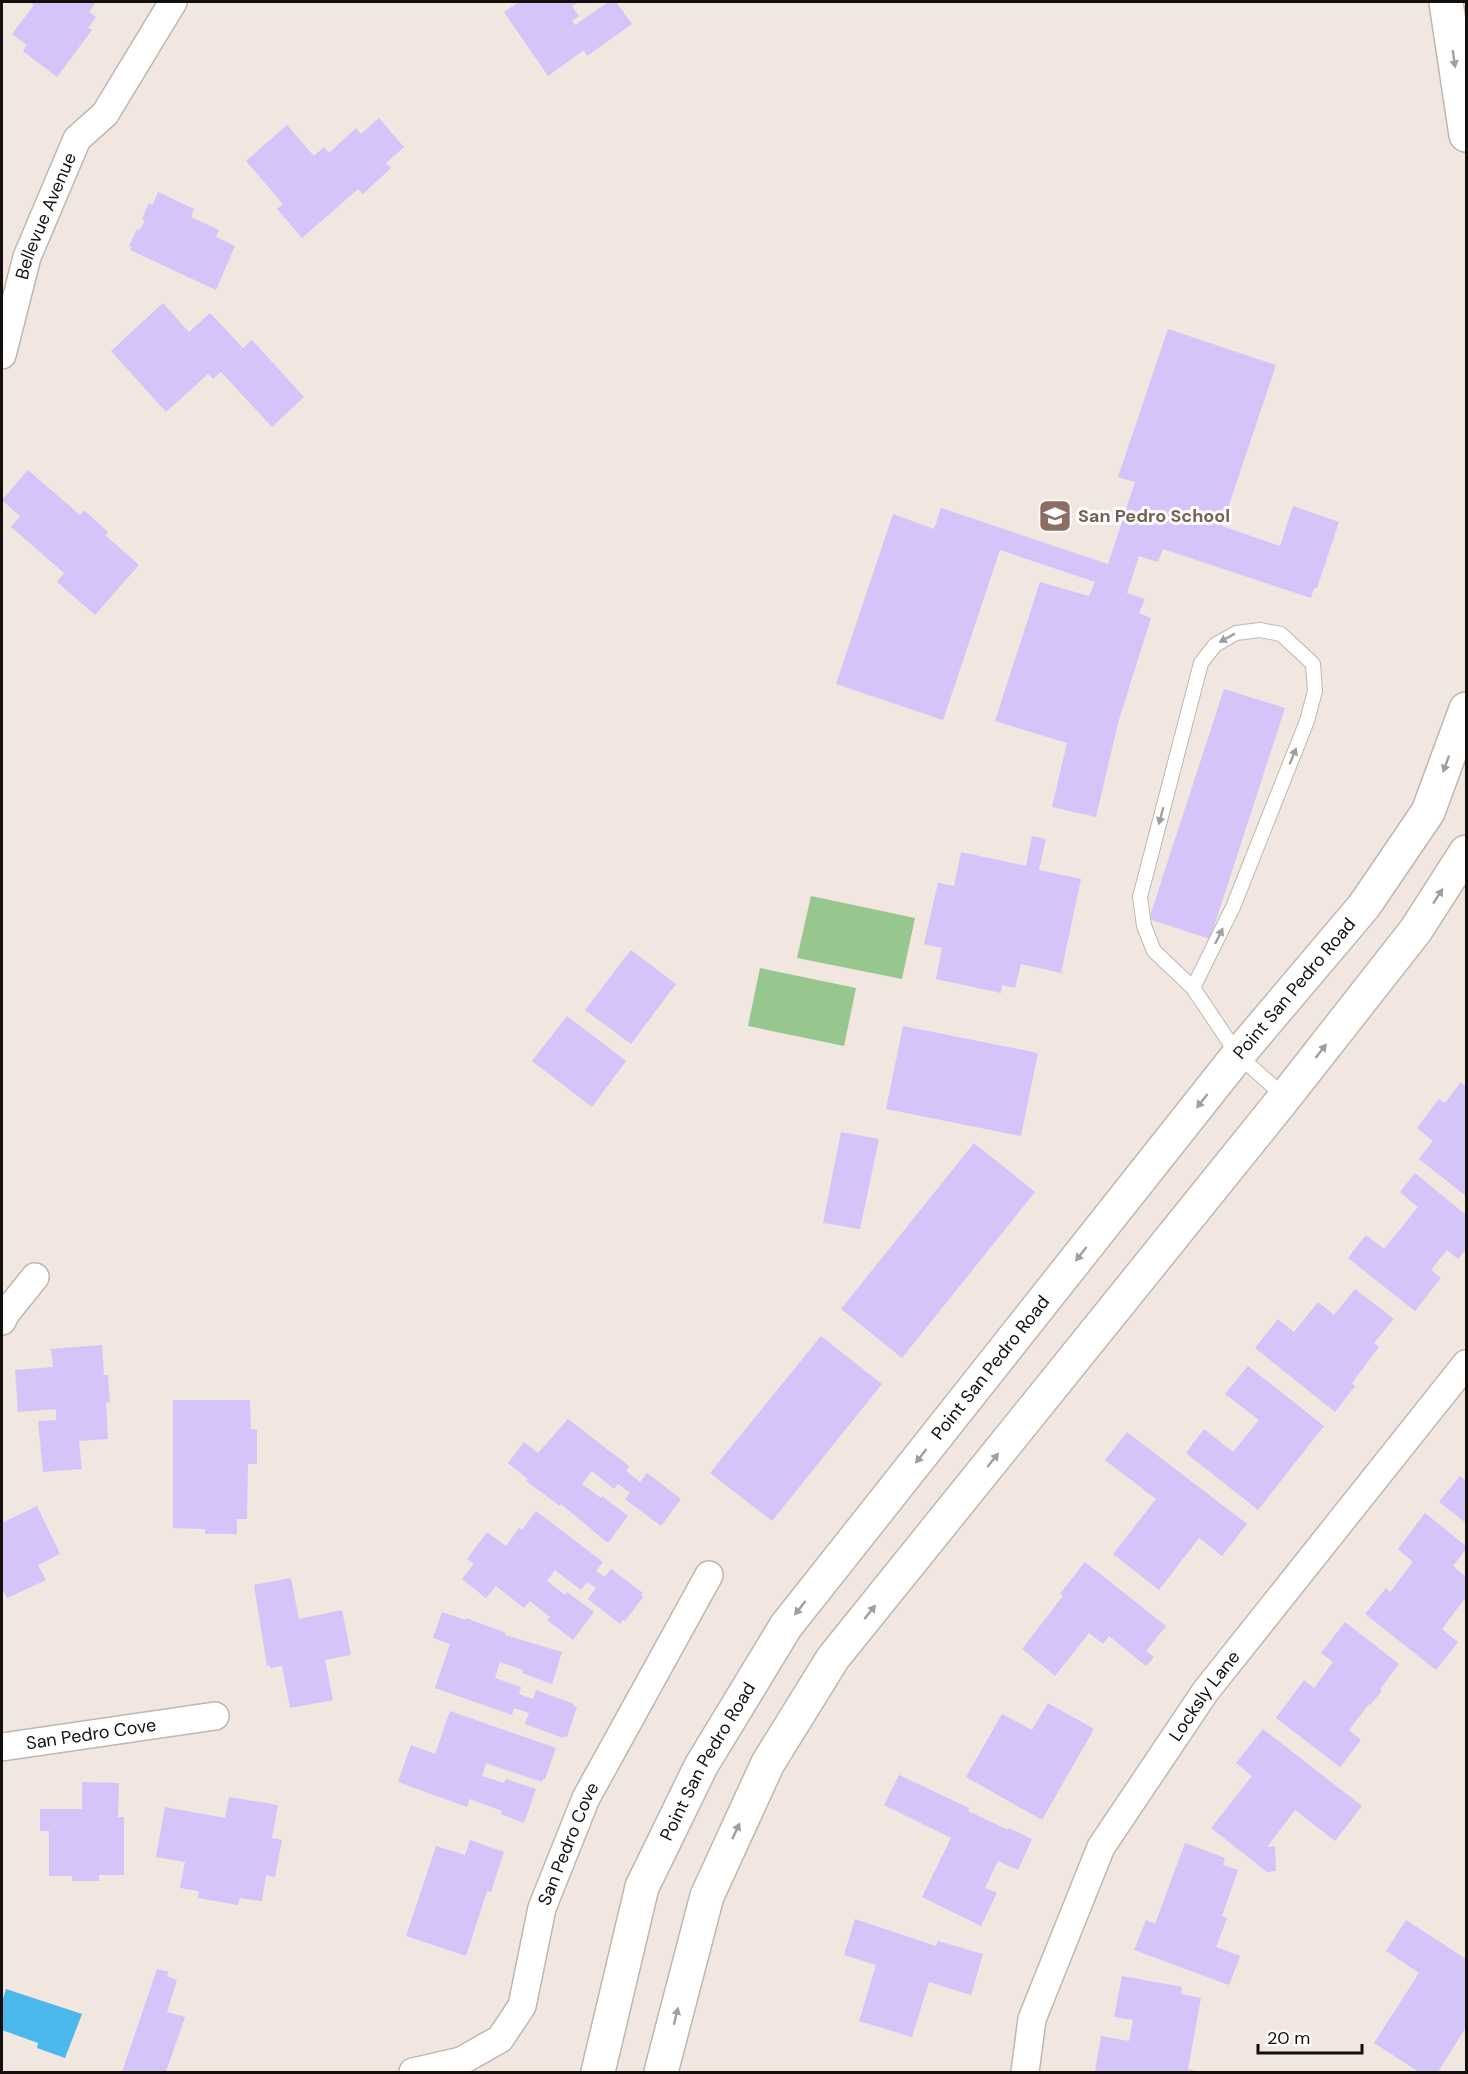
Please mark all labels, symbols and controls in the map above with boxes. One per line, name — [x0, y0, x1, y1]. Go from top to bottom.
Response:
one-way arrow — [1450, 50, 1459, 69]
street label: Bellevue Avenue — [10, 149, 82, 282]
school or university icon: San Pedro School — [1037, 498, 1073, 534]
place label: San Pedro School — [1078, 504, 1230, 528]
one-way arrow — [1218, 633, 1235, 643]
one-way arrow — [1288, 746, 1298, 764]
one-way arrow — [1441, 755, 1450, 773]
one-way arrow — [1155, 807, 1165, 825]
one-way arrow — [1433, 887, 1444, 904]
street label: Point San Pedro Road — [1228, 913, 1361, 1064]
one-way arrow — [1213, 927, 1223, 945]
one-way arrow — [1315, 1044, 1327, 1059]
one-way arrow — [1196, 1093, 1209, 1109]
one-way arrow — [1076, 1246, 1088, 1261]
street label: Point San Pedro Road — [926, 1291, 1055, 1445]
one-way arrow — [915, 1448, 927, 1463]
one-way arrow — [986, 1452, 999, 1468]
one-way arrow — [794, 1601, 806, 1616]
one-way arrow — [864, 1604, 877, 1620]
street label: Locksly Lane — [1163, 1646, 1245, 1746]
street label: Point San Pedro Road — [654, 1678, 761, 1845]
street label: San Pedro Cove — [24, 1713, 158, 1755]
street label: San Pedro Cove — [532, 1778, 604, 1909]
one-way arrow — [732, 1823, 741, 1840]
one-way arrow — [671, 2007, 681, 2025]
scale bar — [1258, 2017, 1362, 2055]
text: 20 m — [1267, 2026, 1310, 2050]

